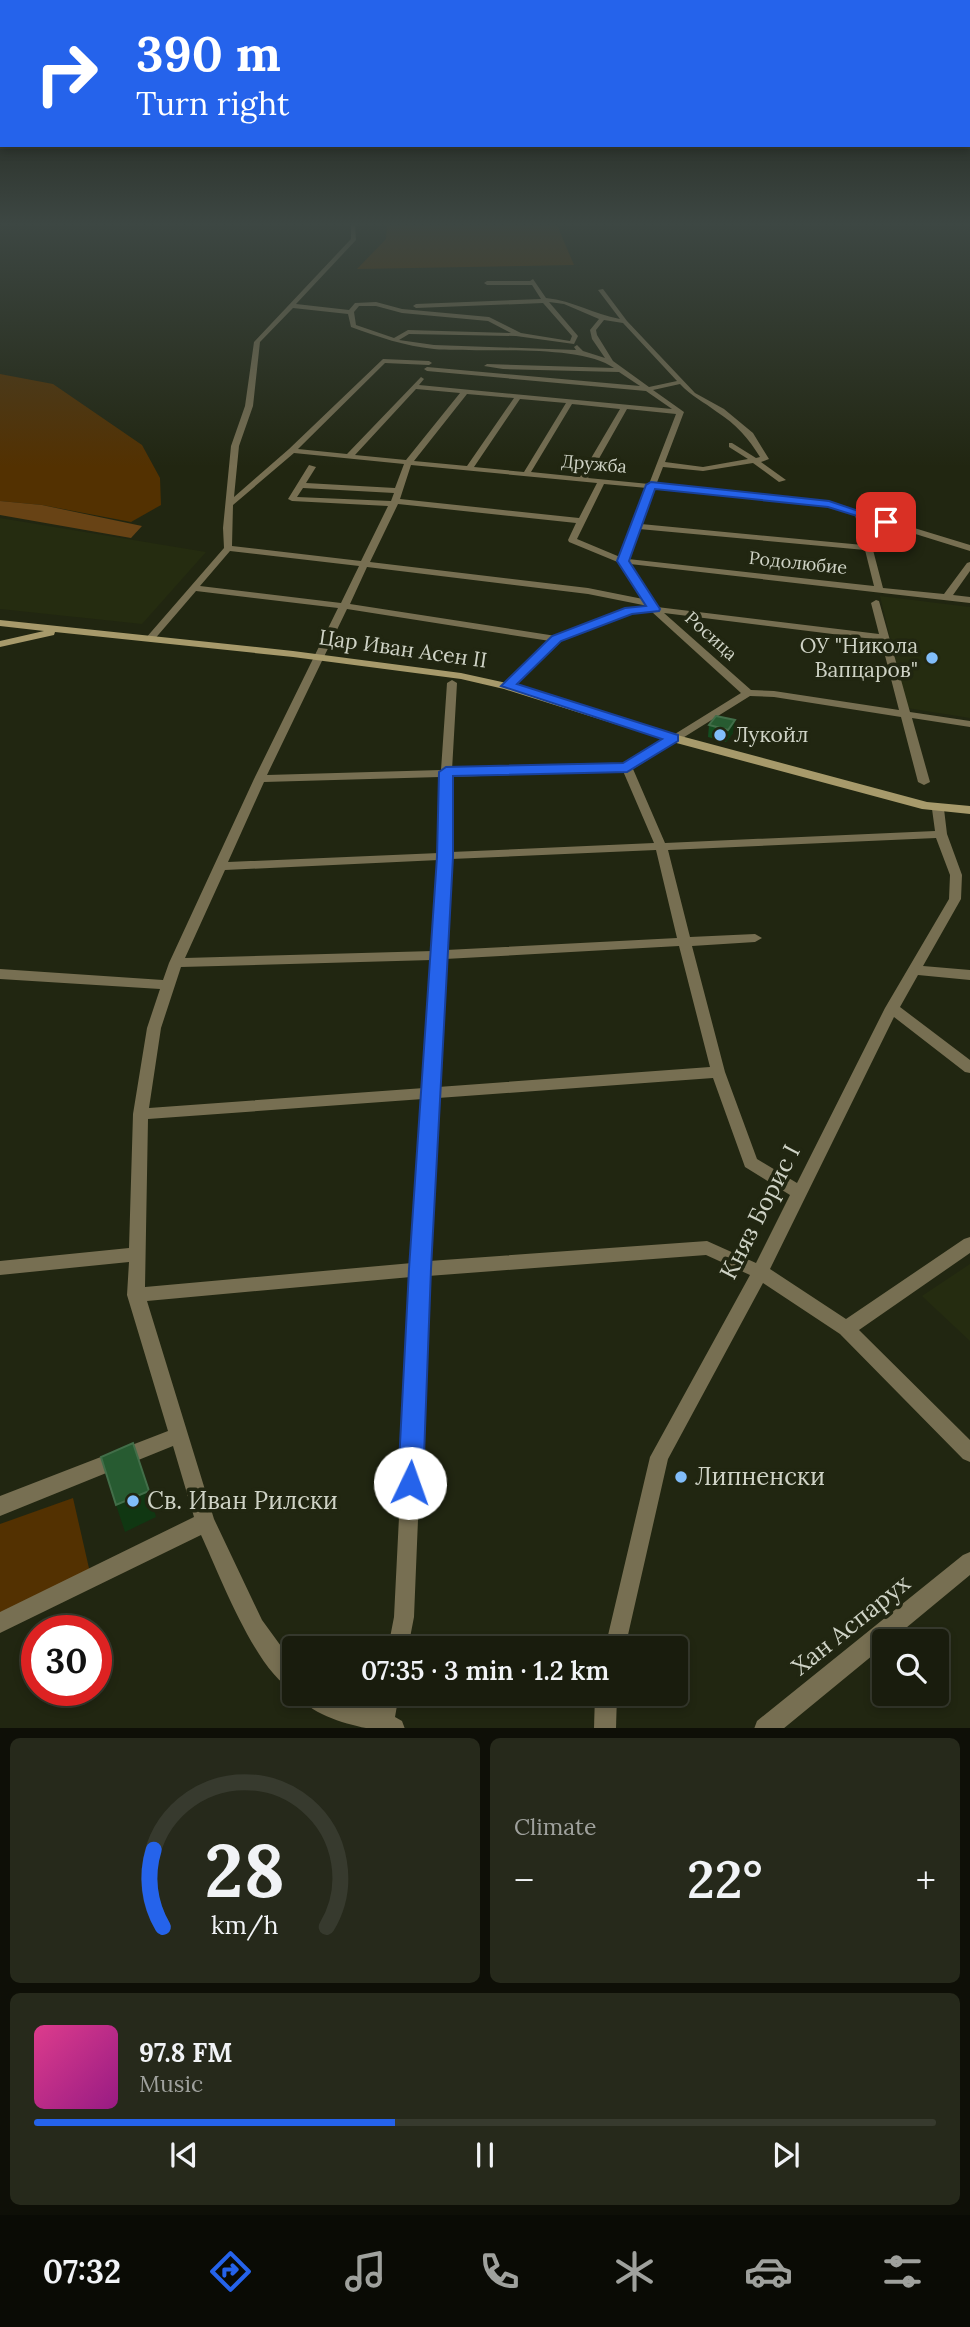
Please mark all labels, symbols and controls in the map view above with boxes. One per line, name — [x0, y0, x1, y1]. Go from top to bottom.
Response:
text: 390 m — [136, 22, 281, 84]
icon: right — [21, 28, 112, 119]
text: Turn right — [136, 83, 289, 124]
street label: Дружба — [560, 449, 628, 478]
pin — [856, 492, 916, 552]
icon: arrive — [867, 503, 905, 541]
street label: Родолюбие — [748, 546, 849, 579]
street label: Росица — [680, 606, 742, 665]
street label: Цар Иван Асен II — [317, 623, 489, 674]
place label: ОУ "Никола Вапцаров" — [800, 632, 918, 683]
marker: ОУ "Никола Вапцаров" — [924, 650, 940, 666]
place label: Лукойл — [734, 721, 808, 748]
marker: Лукойл — [712, 727, 728, 743]
street label: Княз Борис I — [712, 1139, 807, 1284]
position arrow — [373, 1446, 447, 1520]
place label: Липненски — [695, 1461, 825, 1492]
marker: Липненски — [673, 1469, 689, 1485]
place label: Св. Иван Рилски — [147, 1485, 338, 1516]
marker: Св. Иван Рилски — [125, 1493, 141, 1509]
street label: Хан Аспарух — [785, 1567, 916, 1682]
speed limit sign: 30 — [21, 1615, 112, 1706]
map controls — [872, 1629, 949, 1706]
button: search — [872, 1629, 949, 1706]
text: 07:35 · 3 min · 1.2 km — [361, 1654, 609, 1687]
text: Climate — [514, 1812, 596, 1841]
text: 28 — [205, 1824, 285, 1917]
text: 22° — [687, 1846, 763, 1912]
text: − — [514, 1856, 534, 1904]
text: + — [916, 1856, 936, 1904]
text: km/h — [211, 1908, 279, 1940]
text: 97.8 FM — [139, 2036, 232, 2069]
text: Music — [139, 2069, 203, 2098]
icon: previous — [165, 2136, 203, 2174]
icon: pause — [466, 2136, 504, 2174]
icon: next — [767, 2136, 805, 2174]
icon: directions — [206, 2247, 255, 2296]
icon: music — [341, 2247, 390, 2296]
icon: phone — [475, 2247, 524, 2296]
icon: climate — [610, 2247, 659, 2296]
icon: car — [744, 2247, 793, 2296]
icon: filters — [878, 2247, 927, 2296]
text: 07:32 — [43, 2251, 121, 2292]

